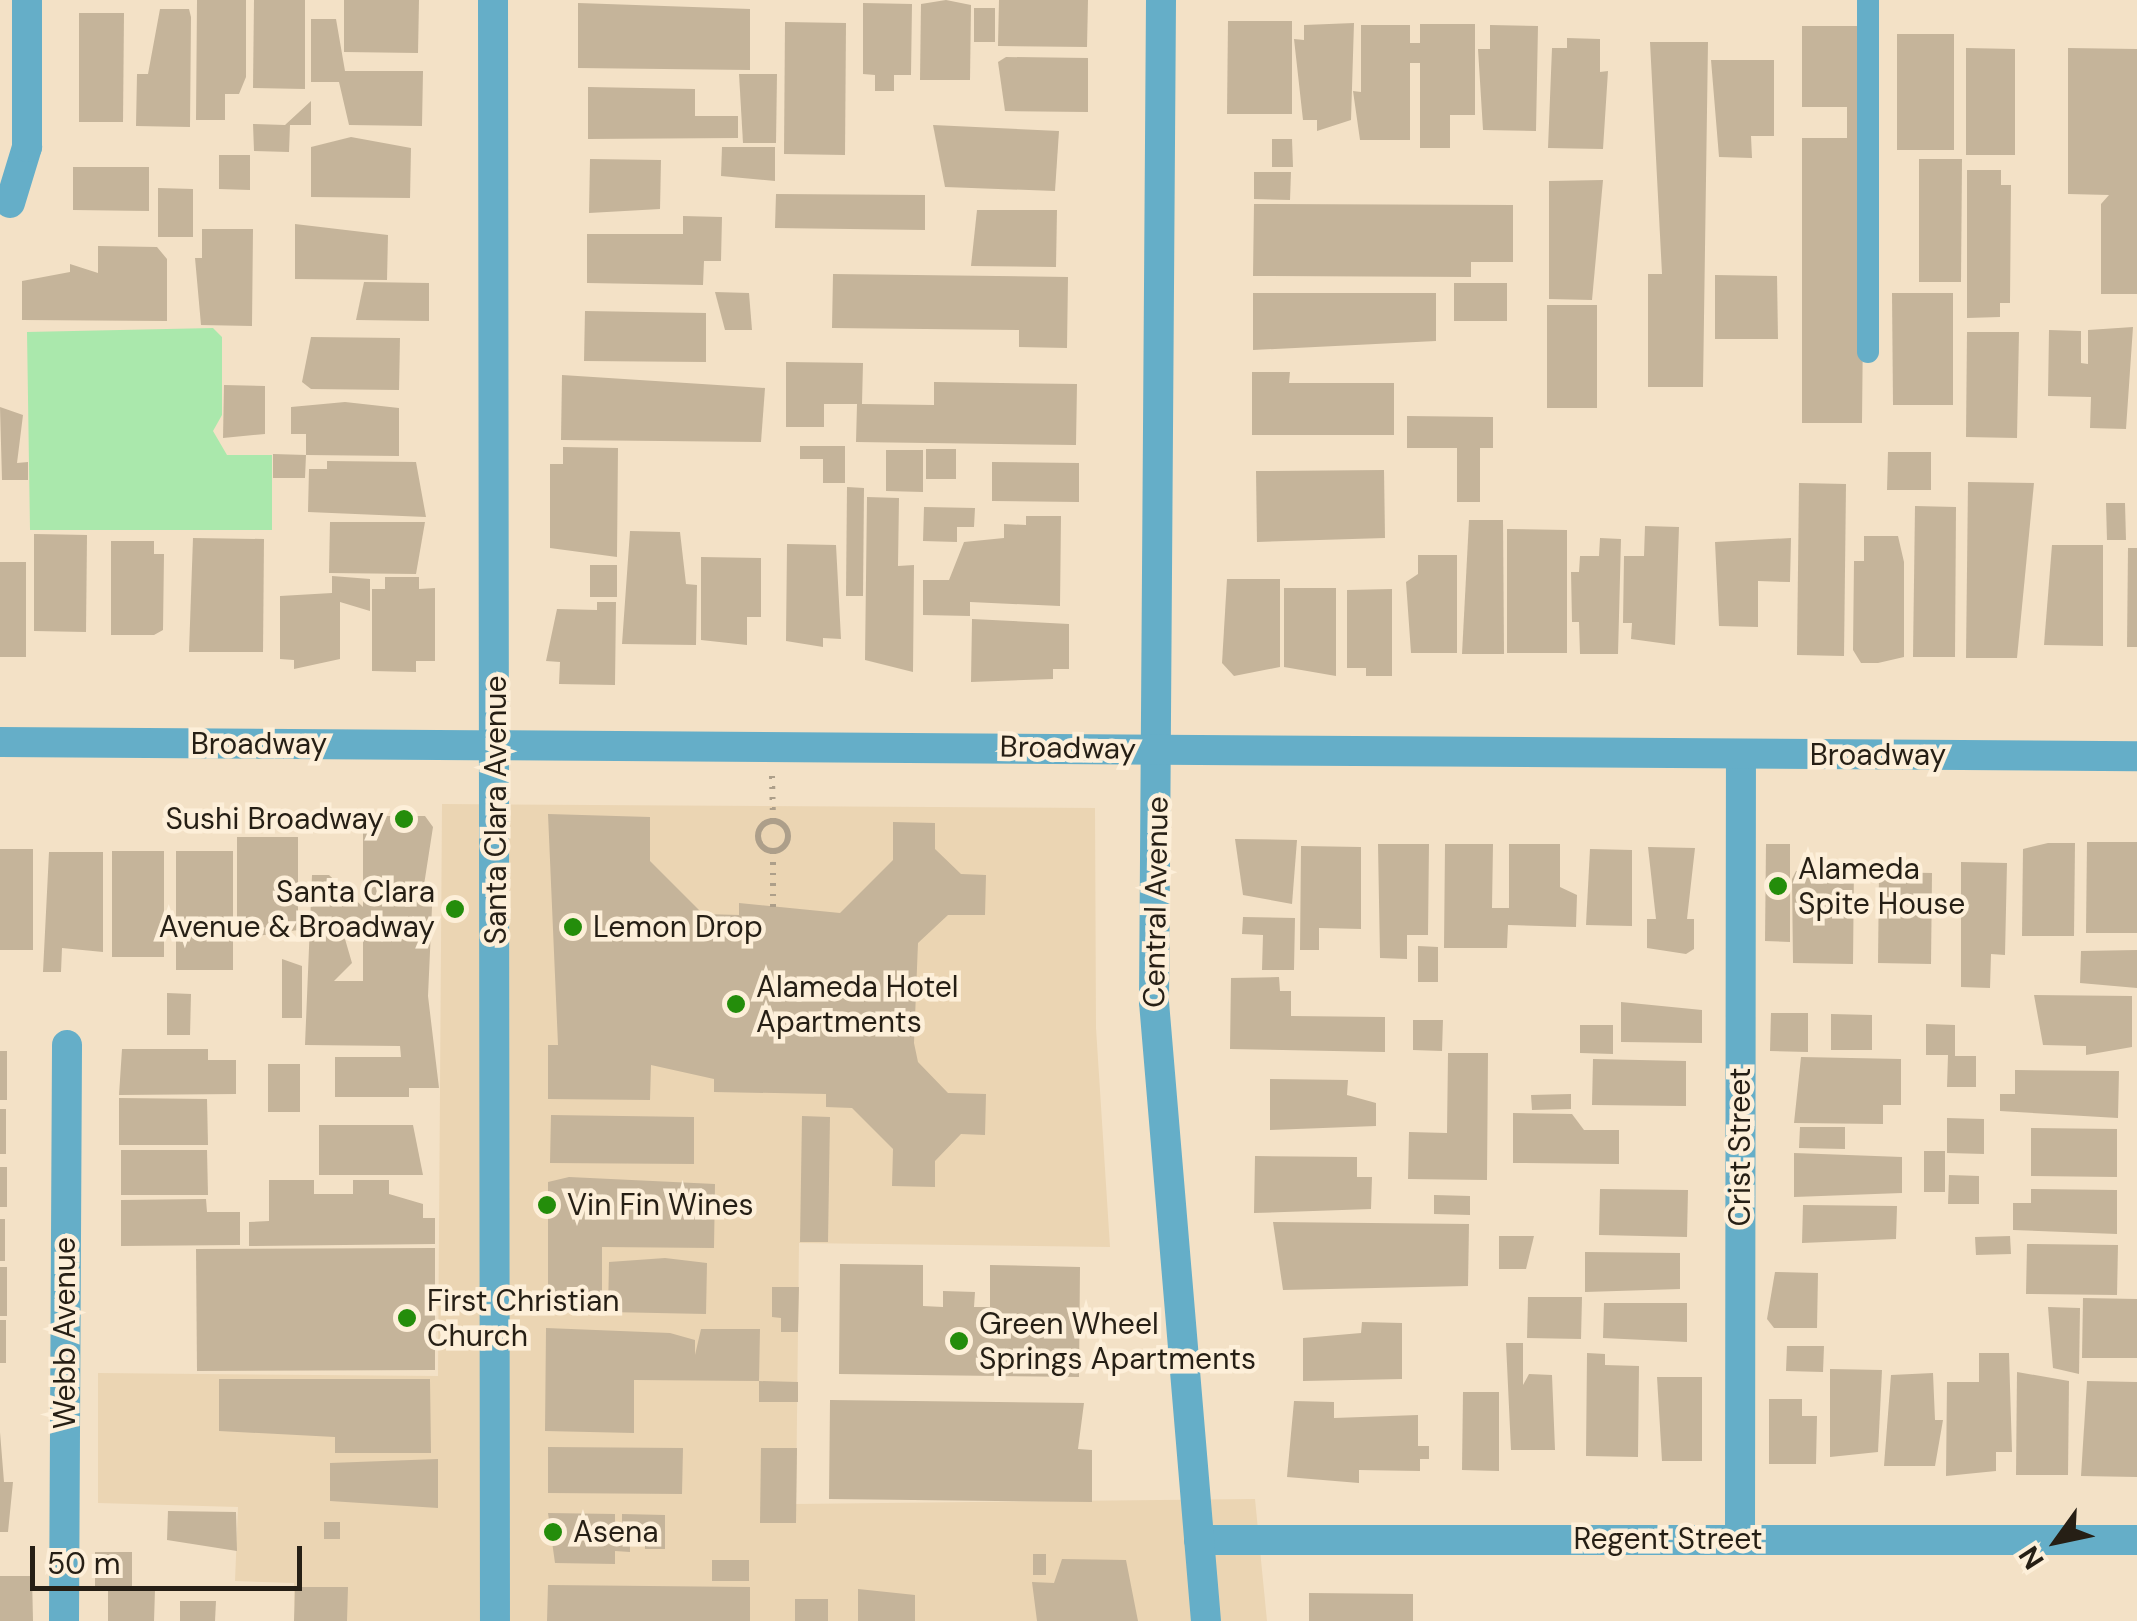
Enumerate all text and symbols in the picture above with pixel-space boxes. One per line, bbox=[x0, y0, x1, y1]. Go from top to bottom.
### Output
street label: Santa Clara Avenue bbox=[478, 676, 514, 944]
street label: Broadway bbox=[191, 726, 327, 762]
street label: Broadway bbox=[999, 729, 1137, 767]
street label: Broadway bbox=[1810, 737, 1946, 773]
street label: Central Avenue bbox=[1136, 796, 1176, 1008]
place label: Sushi Broadway bbox=[165, 801, 384, 837]
marker: Sushi Broadway bbox=[393, 808, 415, 830]
place label: Alameda Spite House bbox=[1798, 851, 1965, 922]
place label: Santa Clara Avenue & Broadway bbox=[159, 874, 435, 944]
marker: Alameda Spite House bbox=[1767, 875, 1789, 897]
marker: Santa Clara Avenue & Broadway bbox=[444, 898, 466, 920]
place label: Lemon Drop bbox=[593, 909, 763, 945]
marker: Lemon Drop bbox=[562, 916, 584, 938]
place label: Alameda Hotel Apartments bbox=[756, 969, 958, 1040]
marker: Alameda Hotel Apartments bbox=[725, 993, 747, 1015]
street label: Crist Street bbox=[1722, 1068, 1758, 1226]
place label: Vin Fin Wines bbox=[567, 1187, 753, 1223]
marker: Vin Fin Wines bbox=[536, 1194, 558, 1216]
street label: Webb Avenue bbox=[47, 1237, 83, 1429]
place label: First Christian Church bbox=[427, 1283, 619, 1354]
place label: Green Wheel Springs Apartments bbox=[979, 1306, 1256, 1376]
marker: First Christian Church bbox=[396, 1307, 418, 1329]
marker: Green Wheel Springs Apartments bbox=[948, 1330, 970, 1352]
north arrow bbox=[2007, 1491, 2107, 1591]
place label: Asena bbox=[573, 1514, 659, 1550]
marker: Asena bbox=[542, 1521, 564, 1543]
street label: Regent Street bbox=[1573, 1521, 1763, 1557]
scale bar bbox=[35, 1526, 308, 1588]
text: N bbox=[2010, 1539, 2053, 1576]
text: 50 m bbox=[47, 1544, 121, 1583]

